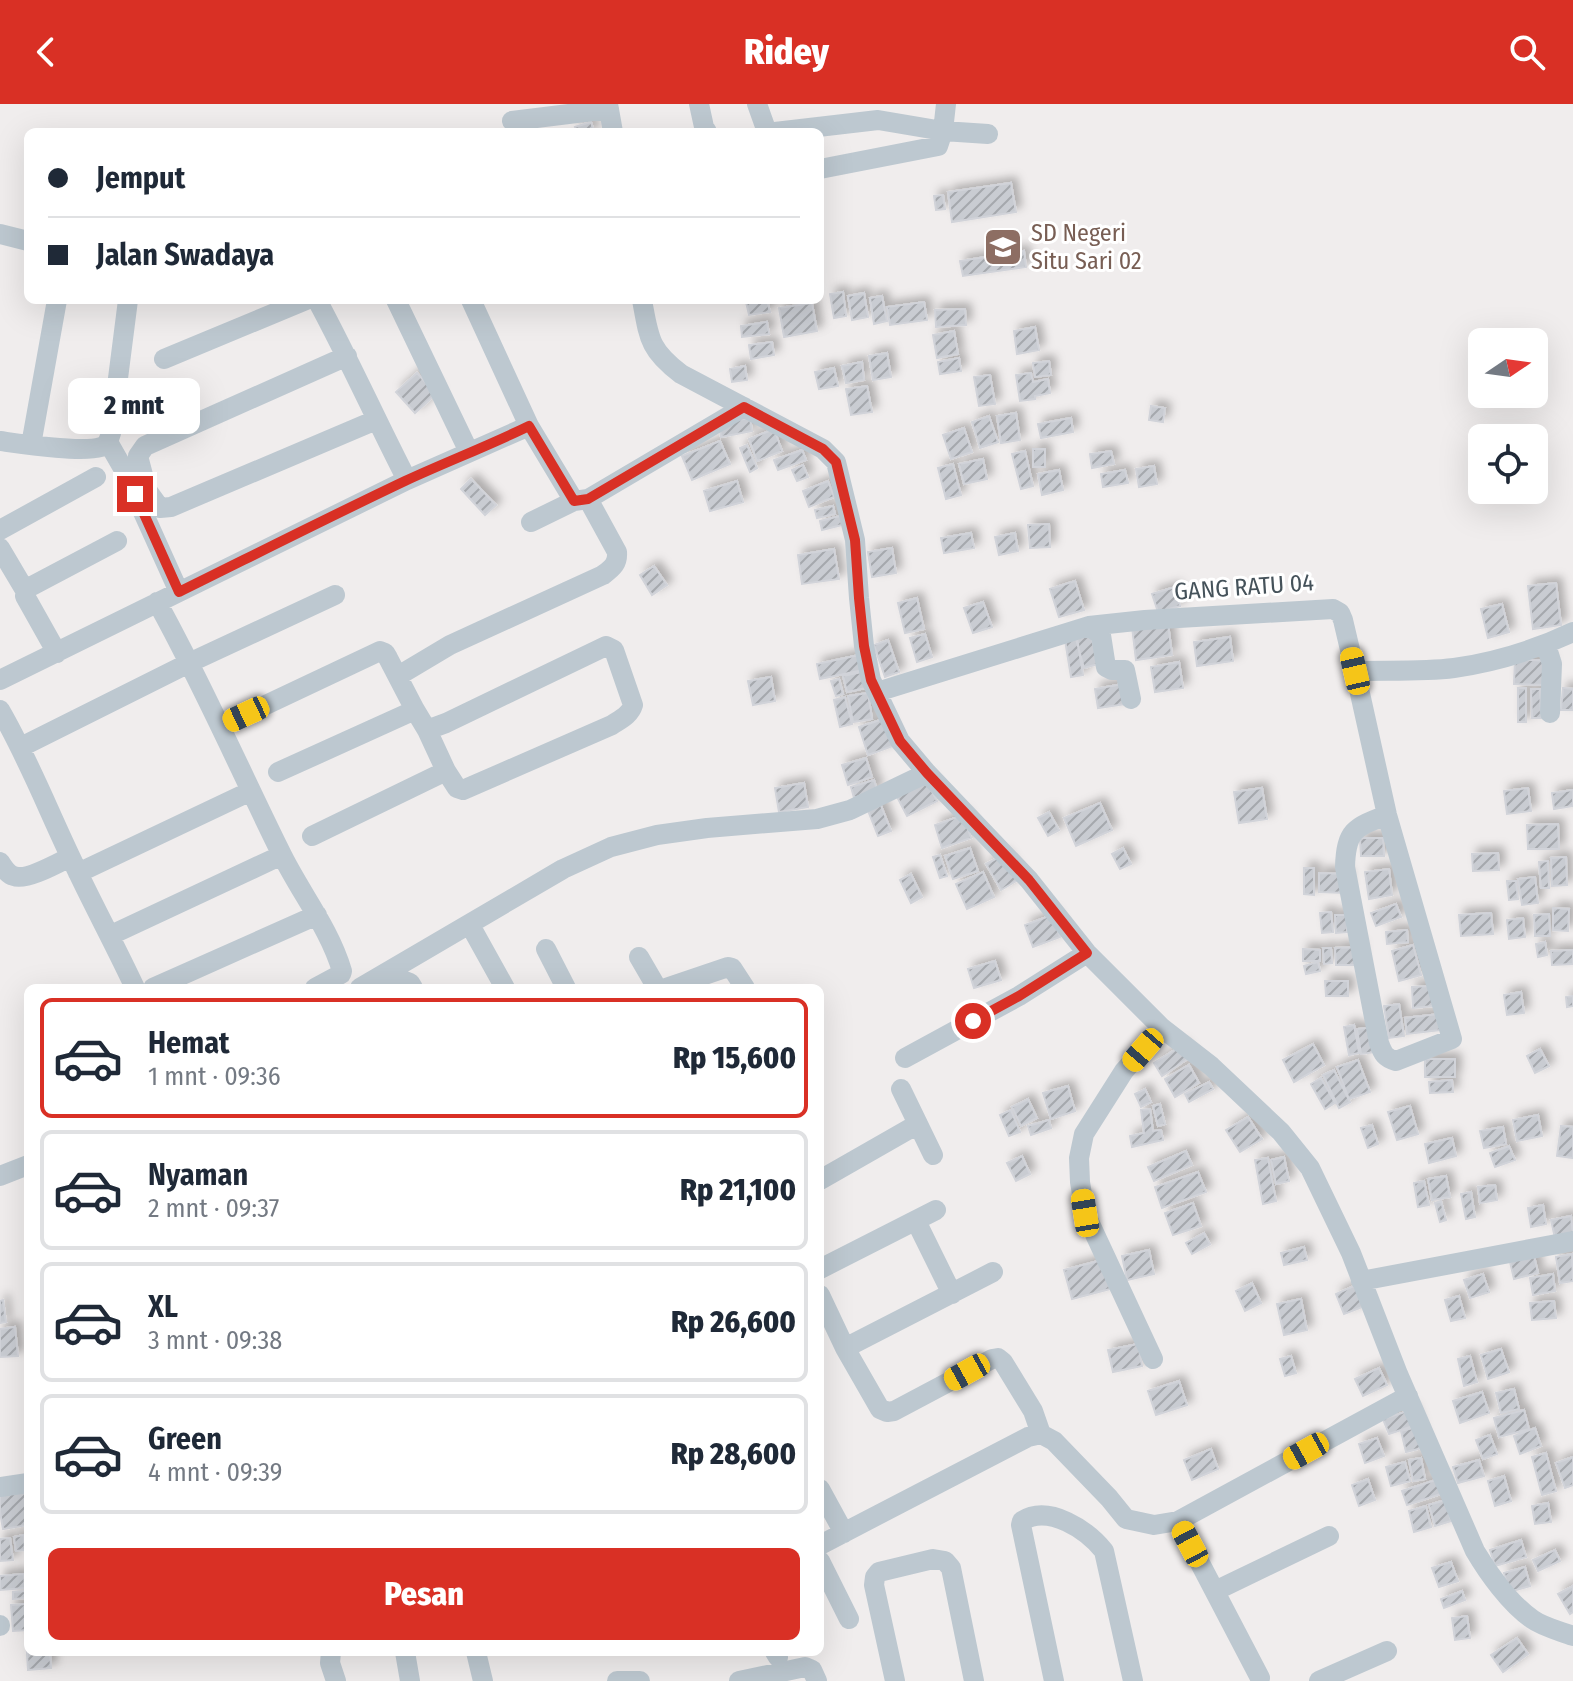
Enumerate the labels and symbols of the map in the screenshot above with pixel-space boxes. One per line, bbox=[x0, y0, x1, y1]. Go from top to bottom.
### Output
place label: SD Negeri Situ Sari 02 bbox=[1031, 219, 1142, 275]
school or university icon: SD Negeri Situ Sari 02 bbox=[982, 226, 1024, 268]
north arrow bbox=[1468, 328, 1548, 408]
callout: 2 mnt bbox=[69, 378, 201, 434]
route end bbox=[117, 476, 153, 512]
street label: GANG RATU 04 bbox=[1173, 568, 1315, 606]
car bbox=[1338, 645, 1372, 697]
car bbox=[219, 693, 273, 735]
route start bbox=[955, 1003, 991, 1039]
car bbox=[1118, 1024, 1168, 1076]
car bbox=[1069, 1187, 1101, 1239]
car bbox=[940, 1350, 994, 1394]
car bbox=[1279, 1429, 1333, 1473]
car bbox=[1168, 1517, 1212, 1571]

